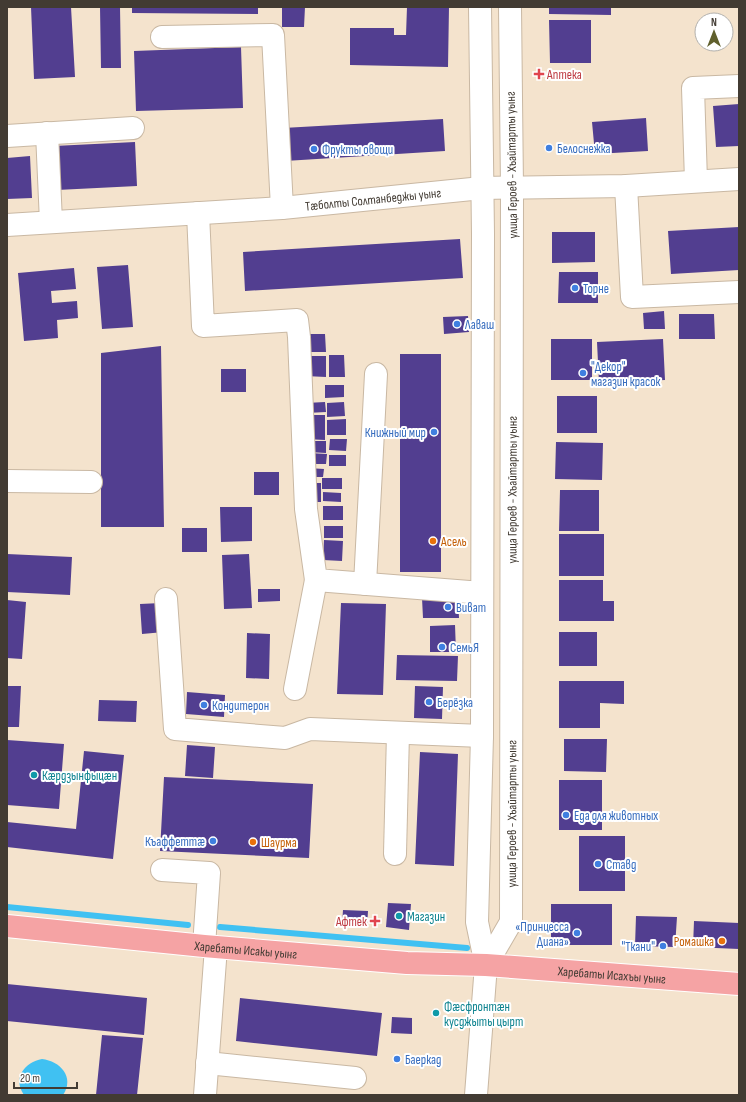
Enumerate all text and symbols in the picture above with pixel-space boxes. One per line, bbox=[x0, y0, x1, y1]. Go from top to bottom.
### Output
north arrow bbox=[694, 12, 734, 52]
text: N bbox=[711, 16, 717, 29]
place label: Аптека bbox=[546, 67, 582, 83]
marker: Аптека bbox=[534, 69, 544, 79]
street label: улица Героев - Хъайтарты уынг bbox=[503, 91, 521, 239]
place label: Белоснежка bbox=[557, 141, 611, 157]
place label: Фрукты овощи bbox=[322, 142, 393, 158]
marker: Белоснежка bbox=[544, 143, 554, 153]
marker: Фрукты овощи bbox=[309, 144, 319, 154]
street label: Тæболты Солтанбеджы уынг bbox=[304, 185, 442, 215]
place label: Торне bbox=[583, 281, 609, 297]
marker: Торне bbox=[570, 283, 580, 293]
place label: Лаваш bbox=[464, 317, 494, 333]
marker: Лаваш bbox=[452, 319, 462, 329]
place label: "Декор" магазин красок bbox=[591, 359, 661, 390]
marker: "Декор" магазин красок bbox=[578, 368, 588, 378]
street label: улица Героев - Хъайтарты уынг bbox=[504, 416, 521, 564]
place label: Книжный мир bbox=[365, 425, 426, 441]
marker: Книжный мир bbox=[429, 427, 439, 437]
place label: Асель bbox=[440, 534, 467, 550]
marker: Асель bbox=[428, 536, 438, 546]
place label: Виват bbox=[456, 600, 486, 616]
marker: Виват bbox=[443, 602, 453, 612]
place label: СемьЯ bbox=[450, 640, 479, 656]
marker: СемьЯ bbox=[437, 642, 447, 652]
place label: Берёзка bbox=[437, 695, 473, 711]
marker: Берёзка bbox=[424, 697, 434, 707]
place label: Кондитерон bbox=[212, 698, 269, 714]
marker: Кондитерон bbox=[199, 700, 209, 710]
street label: улица Героев - Хъайтарты уынг bbox=[504, 740, 520, 888]
place label: Кæрдзынфыцæн bbox=[42, 768, 117, 784]
marker: Кæрдзынфыцæн bbox=[29, 770, 39, 780]
place label: Еда для животных bbox=[574, 808, 658, 824]
marker: Еда для животных bbox=[561, 810, 571, 820]
place label: Къаффеттæ bbox=[145, 834, 205, 850]
place label: Шаурма bbox=[261, 835, 297, 851]
marker: Къаффеттæ bbox=[208, 836, 218, 846]
marker: Шаурма bbox=[248, 837, 258, 847]
place label: Ставд bbox=[606, 857, 636, 873]
marker: Ставд bbox=[593, 859, 603, 869]
place label: Магазин bbox=[407, 909, 445, 925]
marker: Магазин bbox=[394, 911, 404, 921]
place label: Афтек bbox=[335, 914, 367, 930]
marker: Афтек bbox=[370, 916, 380, 926]
place label: «Принцесса Диана» bbox=[515, 919, 569, 950]
marker: «Принцесса Диана» bbox=[572, 928, 582, 938]
place label: Ромашка bbox=[674, 934, 714, 950]
marker: Ромашка bbox=[717, 936, 727, 946]
street label: Харебаты Исакы уынг bbox=[193, 938, 298, 963]
place label: "Ткани" bbox=[621, 939, 655, 955]
marker: "Ткани" bbox=[658, 941, 668, 951]
street label: Харебаты Исахъы уынг bbox=[556, 963, 667, 988]
place label: Фæсфронтæн кусджыты цырт bbox=[444, 999, 523, 1030]
marker: Фæсфронтæн кусджыты цырт bbox=[431, 1008, 441, 1018]
place label: Баеркад bbox=[405, 1052, 441, 1068]
marker: Баеркад bbox=[392, 1054, 402, 1064]
scale bar bbox=[14, 1064, 77, 1090]
text: 20 m bbox=[20, 1071, 40, 1086]

